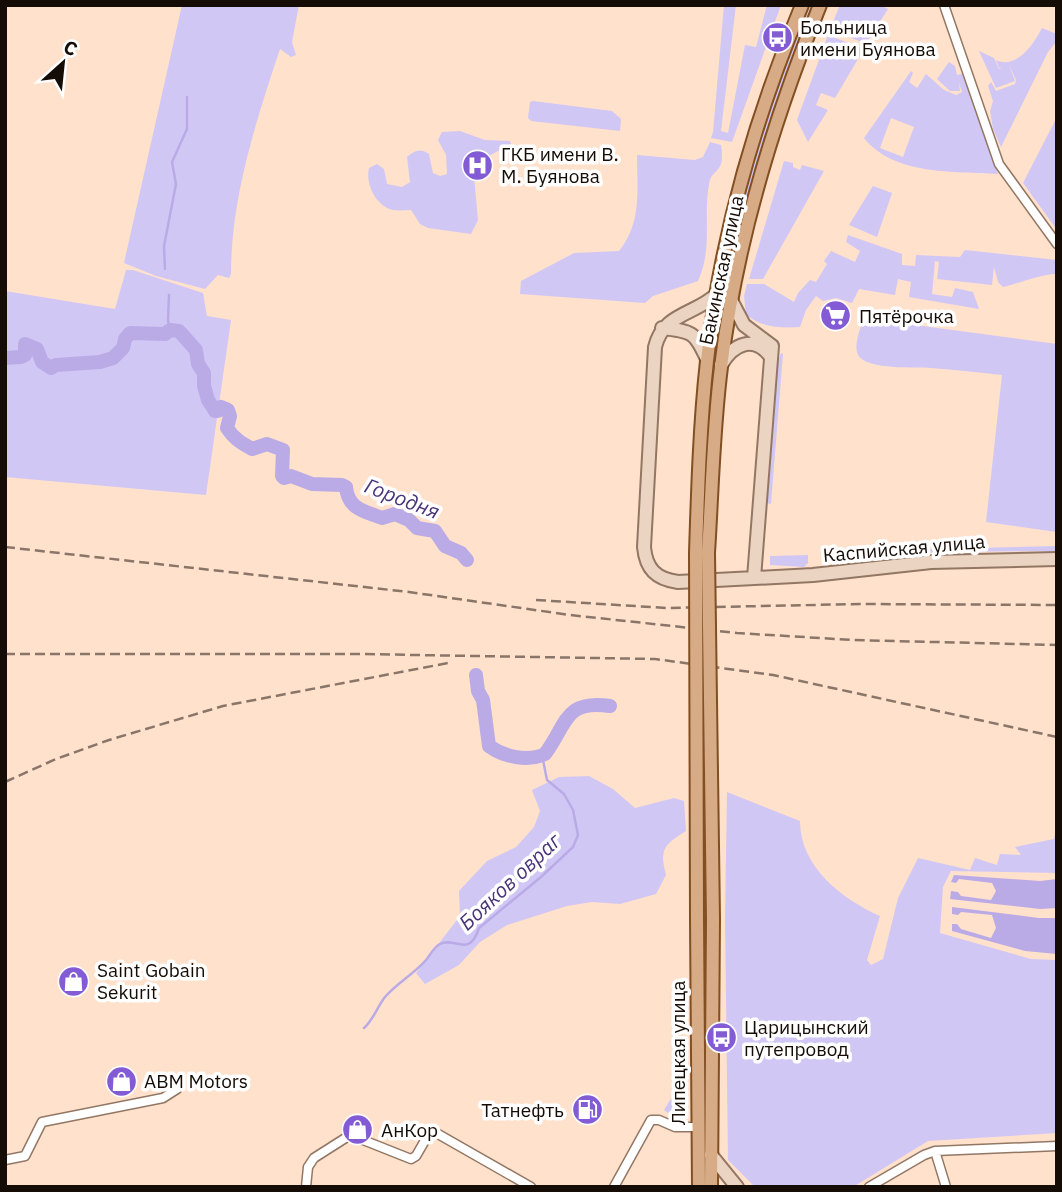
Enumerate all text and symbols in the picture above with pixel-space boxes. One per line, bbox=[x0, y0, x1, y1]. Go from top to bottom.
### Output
place label: Больница имени Буянова bbox=[800, 15, 936, 61]
bus stop icon: Больница имени Буянова bbox=[760, 21, 794, 55]
north arrow bbox=[28, 28, 98, 98]
text: С bbox=[60, 34, 82, 61]
place label: ГКБ имени В. М. Буянова bbox=[501, 142, 619, 188]
hospital icon: ГКБ имени В. М. Буянова bbox=[461, 148, 495, 182]
street label: Бакинская улица bbox=[693, 193, 749, 347]
supermarket icon: Пятёрочка bbox=[819, 299, 853, 333]
place label: Пятёрочка bbox=[859, 304, 954, 328]
water label: Городня bbox=[361, 471, 444, 525]
street label: Каспийская улица bbox=[822, 529, 986, 567]
water label: Бояков овраг bbox=[452, 826, 567, 936]
place label: Saint Gobain Sekurit bbox=[97, 958, 205, 1004]
shop icon: Saint Gobain Sekurit bbox=[57, 964, 91, 998]
street label: Липецкая улица bbox=[666, 981, 690, 1125]
place label: Царицынский путепровод bbox=[744, 1015, 869, 1061]
bus stop icon: Царицынский путепровод bbox=[704, 1021, 738, 1055]
shop icon: ABM Motors bbox=[104, 1064, 138, 1098]
place label: ABM Motors bbox=[144, 1069, 248, 1093]
fuel station icon: Татнефть bbox=[570, 1093, 604, 1127]
place label: Татнефть bbox=[481, 1098, 564, 1122]
shop icon: АнКор bbox=[341, 1113, 375, 1147]
place label: АнКор bbox=[381, 1118, 438, 1142]

